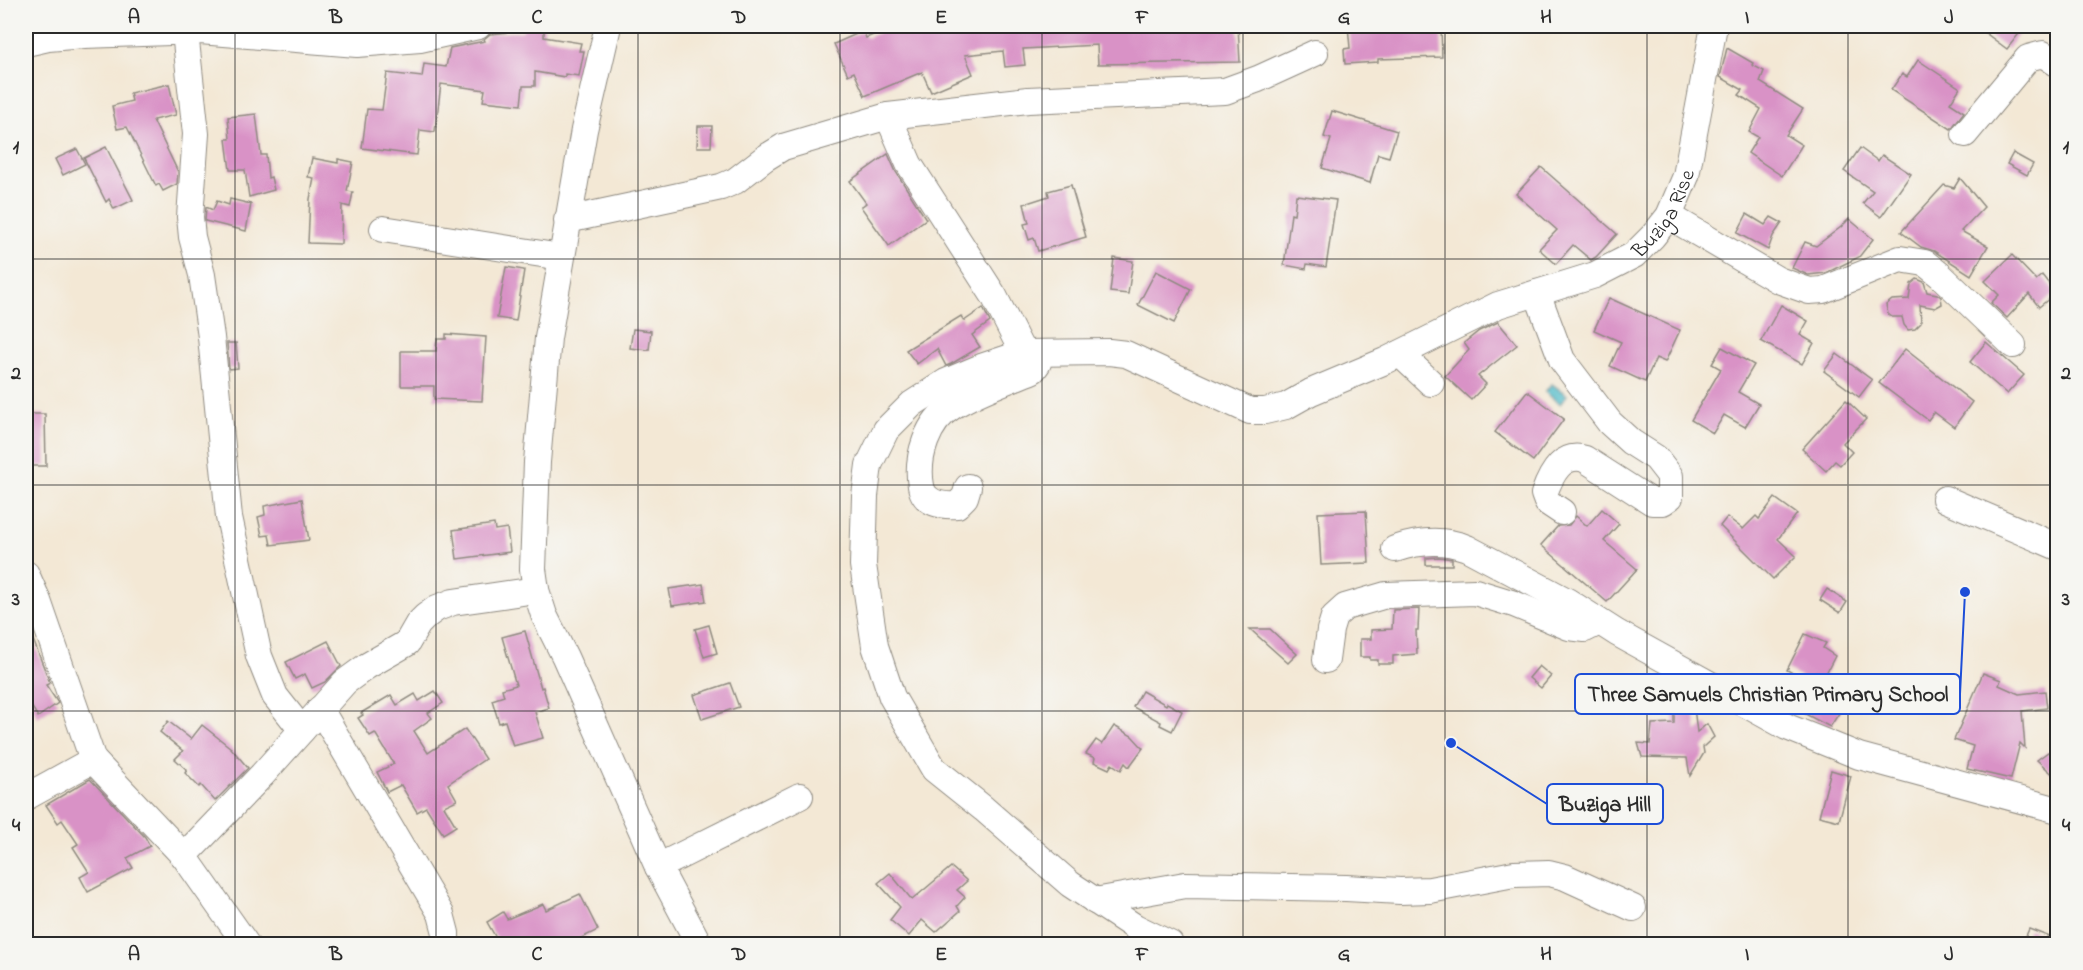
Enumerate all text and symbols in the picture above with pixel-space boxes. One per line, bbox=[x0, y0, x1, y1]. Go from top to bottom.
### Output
text: A bbox=[128, 4, 140, 33]
text: B bbox=[328, 4, 343, 33]
text: C bbox=[532, 4, 543, 33]
text: D bbox=[731, 4, 746, 33]
text: E bbox=[935, 4, 947, 33]
text: F bbox=[1135, 4, 1149, 33]
text: G bbox=[1338, 4, 1351, 33]
text: H bbox=[1540, 4, 1552, 33]
text: I bbox=[1745, 4, 1750, 33]
text: J bbox=[1944, 4, 1954, 33]
text: 1 bbox=[13, 134, 20, 163]
text: 1 bbox=[2063, 134, 2070, 163]
street label: Buziga Rise bbox=[1625, 167, 1704, 267]
text: 2 bbox=[10, 360, 21, 389]
text: 2 bbox=[2060, 360, 2071, 389]
text: 3 bbox=[11, 586, 20, 615]
text: 3 bbox=[2061, 586, 2070, 615]
callout: Three Samuels Christian Primary School bbox=[1575, 674, 1960, 714]
text: Three Samuels Christian Primary School bbox=[1588, 680, 1949, 713]
callout: Buziga Hill bbox=[1547, 784, 1663, 824]
text: Buziga Hill bbox=[1558, 790, 1651, 823]
text: 4 bbox=[12, 812, 21, 841]
text: 4 bbox=[2062, 812, 2071, 841]
text: A bbox=[128, 941, 140, 970]
text: B bbox=[328, 941, 343, 970]
text: C bbox=[532, 941, 543, 970]
text: D bbox=[731, 941, 746, 970]
text: E bbox=[935, 941, 947, 970]
text: F bbox=[1135, 941, 1149, 970]
text: G bbox=[1338, 941, 1351, 970]
text: H bbox=[1540, 941, 1552, 970]
text: I bbox=[1745, 941, 1750, 970]
text: J bbox=[1944, 941, 1954, 970]

